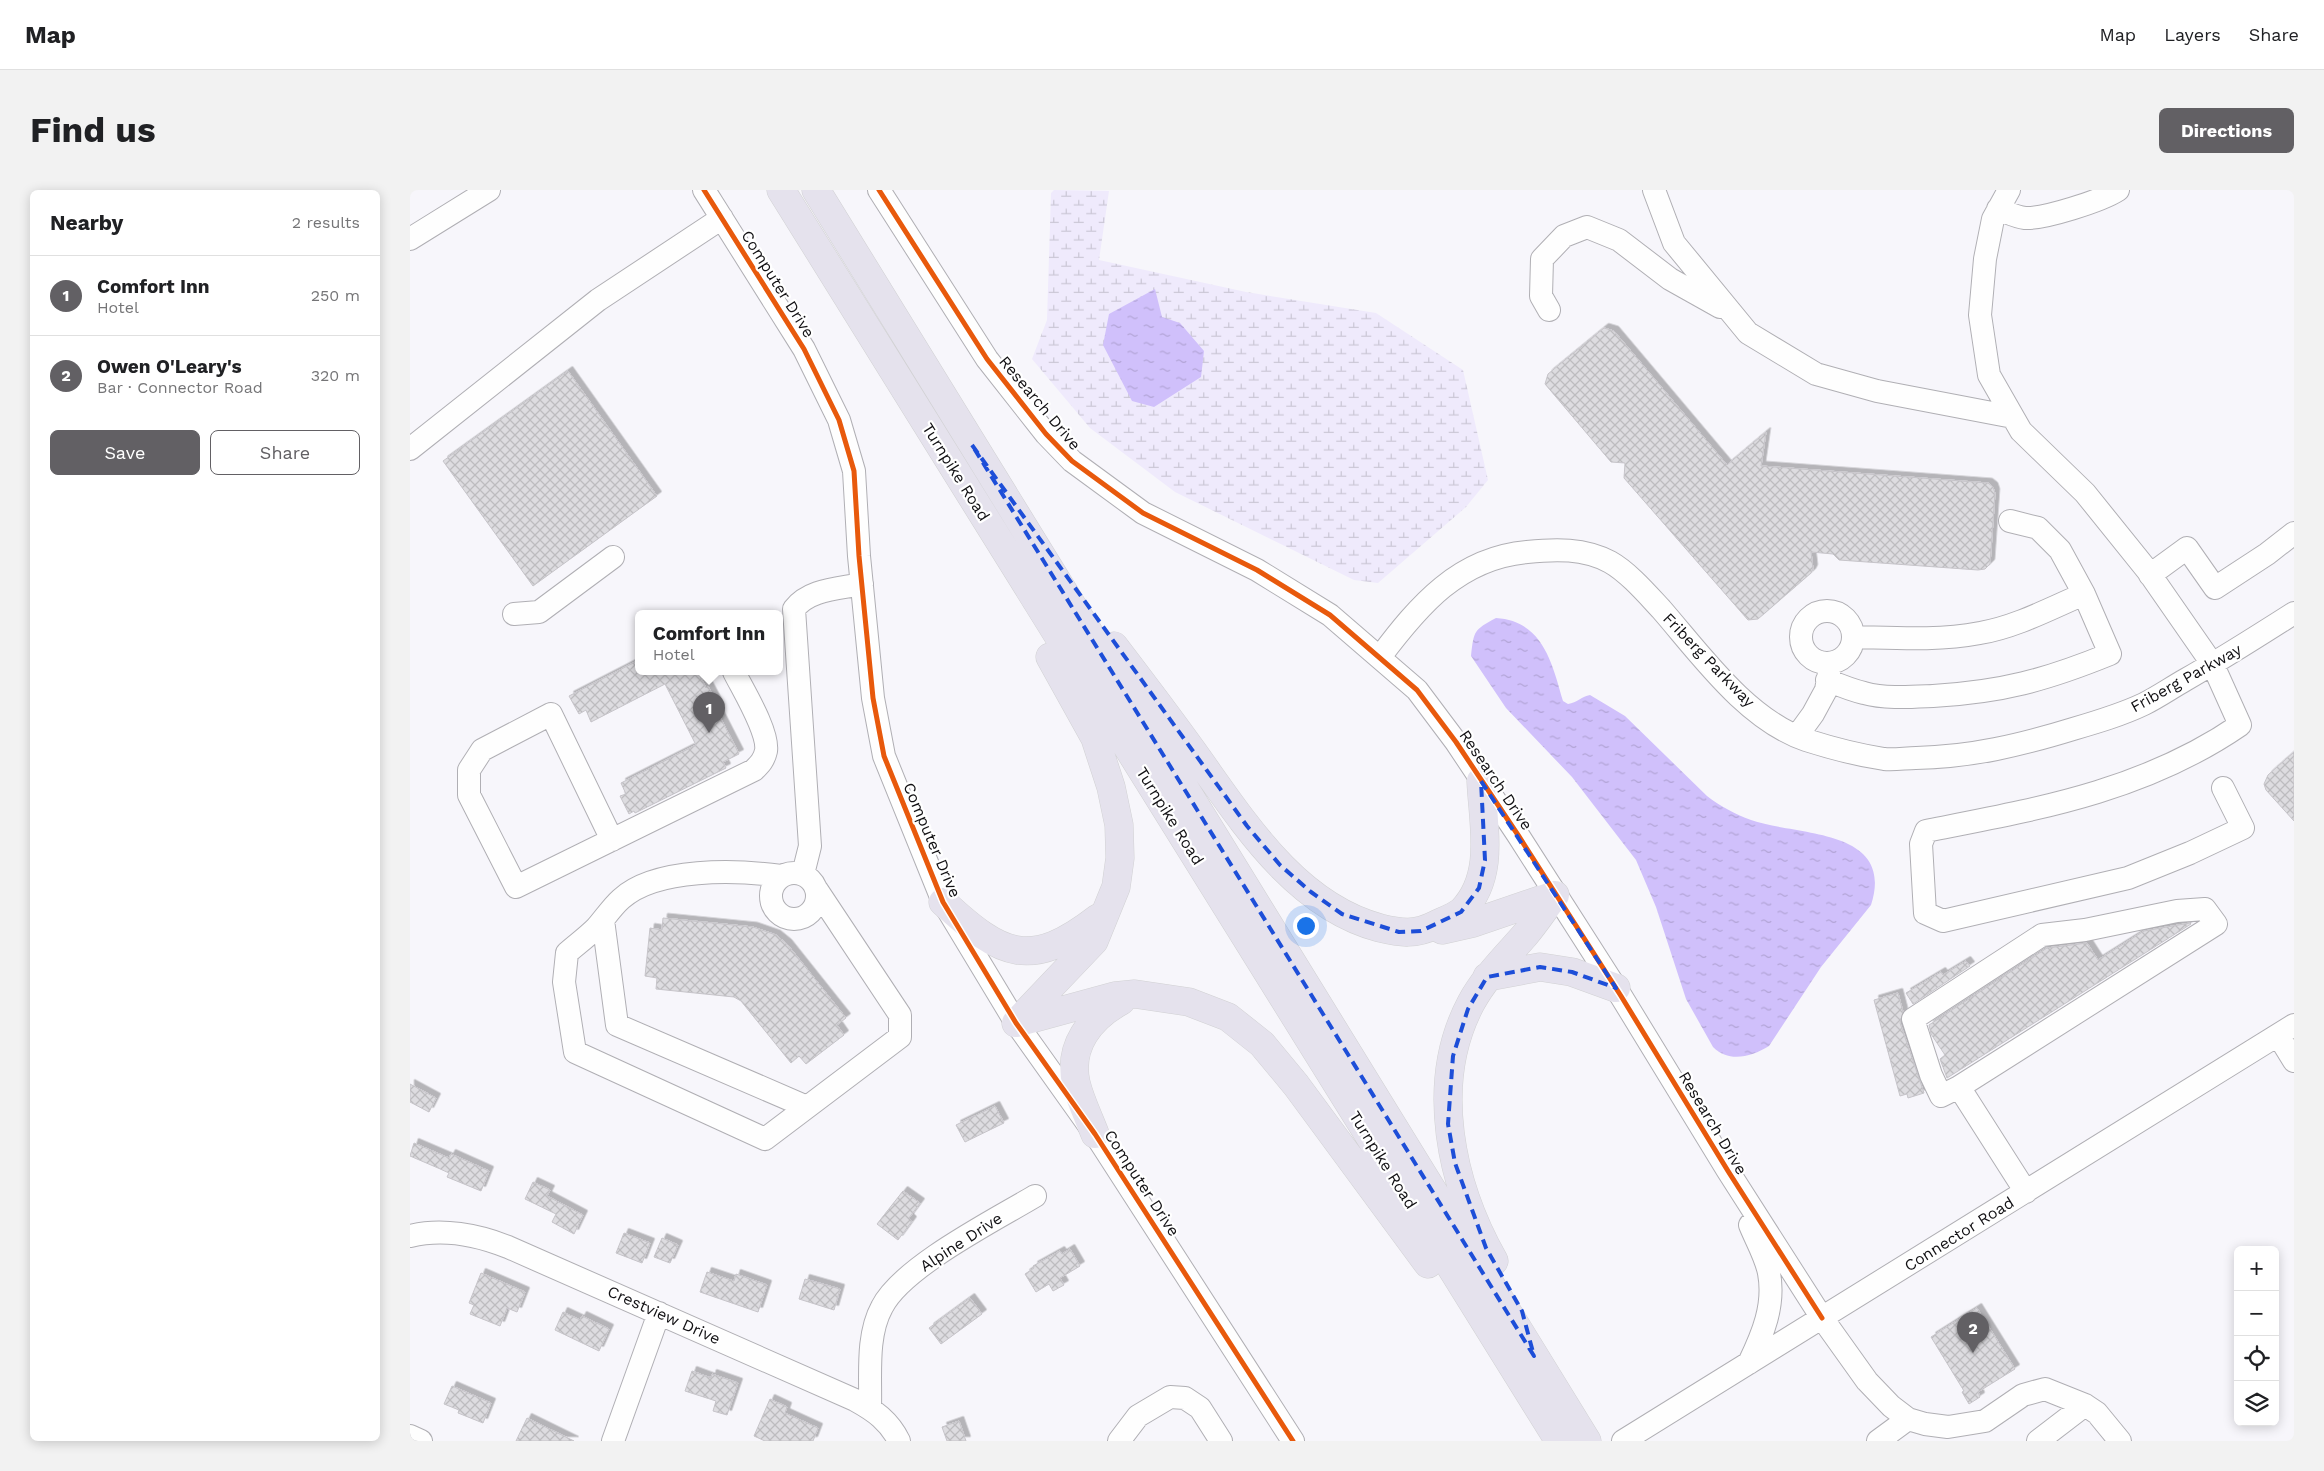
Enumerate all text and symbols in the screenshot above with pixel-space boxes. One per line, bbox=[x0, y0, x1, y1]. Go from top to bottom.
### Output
text: Map bbox=[25, 21, 76, 49]
text: Map bbox=[2099, 24, 2136, 45]
text: Layers bbox=[2164, 24, 2221, 45]
text: Share bbox=[2249, 24, 2299, 45]
button: Directions bbox=[2159, 108, 2294, 153]
text: Find us bbox=[30, 109, 156, 151]
text: Nearby bbox=[50, 210, 123, 235]
text: 2 results bbox=[292, 213, 360, 232]
street label: Computer Drive bbox=[737, 227, 819, 341]
text: Comfort Inn bbox=[97, 275, 210, 298]
text: 1 bbox=[63, 286, 69, 305]
text: 250 m bbox=[311, 286, 360, 305]
text: Hotel bbox=[97, 298, 139, 317]
street label: Research Drive bbox=[995, 352, 1085, 454]
text: Owen O'Leary's bbox=[97, 355, 242, 378]
text: 2 bbox=[61, 366, 71, 385]
text: 320 m bbox=[311, 366, 360, 385]
text: Bar · Connector Road bbox=[97, 378, 263, 397]
street label: Turnpike Road bbox=[918, 420, 994, 524]
button: Save bbox=[50, 430, 200, 475]
button: Share bbox=[210, 430, 360, 475]
street label: Friberg Parkway bbox=[1659, 609, 1759, 712]
popup bbox=[635, 610, 783, 675]
text: Comfort Inn bbox=[653, 622, 765, 645]
street label: Friberg Parkway bbox=[2127, 639, 2245, 716]
text: Hotel bbox=[653, 645, 695, 664]
pin: 1 bbox=[693, 692, 725, 733]
street label: Research Drive bbox=[1455, 726, 1537, 834]
street label: Turnpike Road bbox=[1132, 764, 1208, 868]
street label: Computer Drive bbox=[899, 780, 965, 900]
your location bbox=[1293, 913, 1319, 939]
street label: Research Drive bbox=[1675, 1068, 1751, 1178]
street label: Turnpike Road bbox=[1345, 1108, 1421, 1212]
street label: Computer Drive bbox=[1101, 1126, 1183, 1240]
street label: Connector Road bbox=[1901, 1193, 2017, 1275]
street label: Alpine Drive bbox=[916, 1208, 1006, 1276]
map controls bbox=[2234, 1246, 2279, 1426]
button: + bbox=[2234, 1246, 2279, 1291]
street label: Crestview Drive bbox=[605, 1282, 723, 1348]
button: − bbox=[2234, 1291, 2279, 1336]
pin: 2 bbox=[1957, 1312, 1989, 1353]
button: locate bbox=[2234, 1336, 2279, 1381]
button: layers bbox=[2234, 1381, 2279, 1426]

